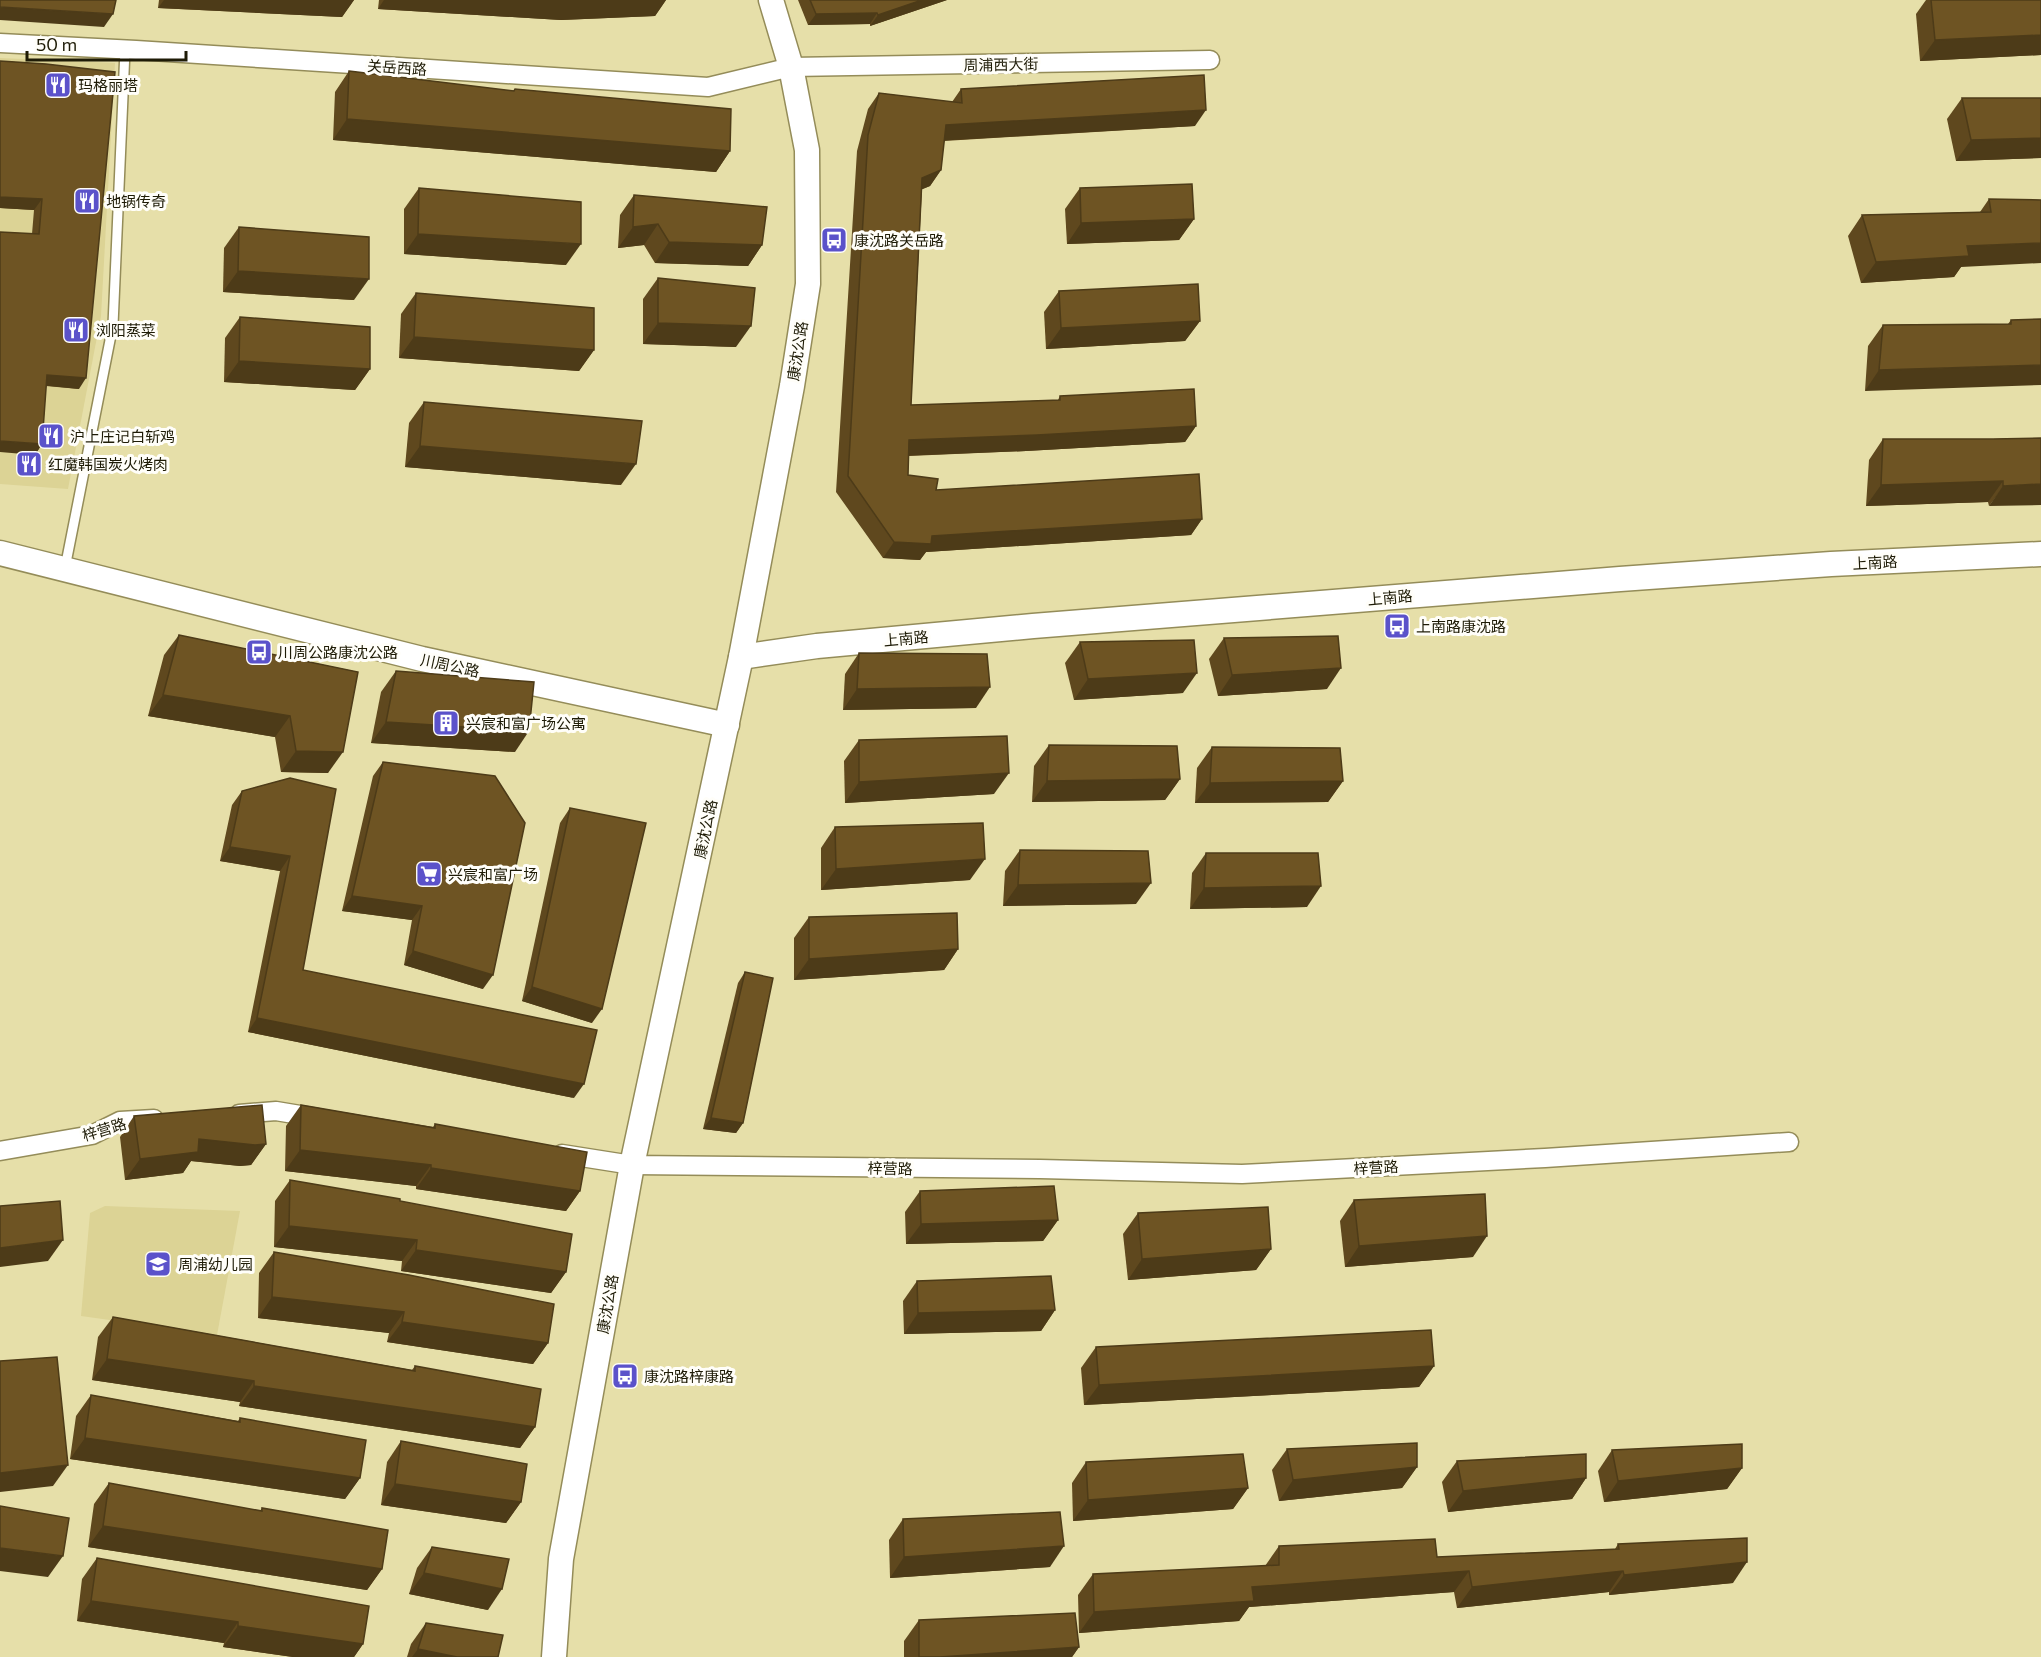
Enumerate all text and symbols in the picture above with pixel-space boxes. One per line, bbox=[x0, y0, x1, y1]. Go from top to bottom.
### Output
scale bar bbox=[27, 24, 186, 62]
text: 50 m bbox=[36, 33, 77, 55]
street label: 周浦西大街 bbox=[963, 54, 1039, 74]
street label: 关岳西路 bbox=[366, 56, 428, 78]
restaurant icon: 玛格丽塔 bbox=[43, 70, 73, 100]
place label: 玛格丽塔 bbox=[78, 76, 138, 94]
restaurant icon: 地锅传奇 bbox=[72, 186, 102, 216]
place label: 地锅传奇 bbox=[106, 192, 166, 210]
bus stop icon: 康沈路关岳路 bbox=[819, 225, 849, 255]
place label: 康沈路关岳路 bbox=[854, 231, 944, 249]
restaurant icon: 浏阳蒸菜 bbox=[61, 315, 91, 345]
street label: 康沈公路 bbox=[783, 320, 811, 382]
place label: 浏阳蒸菜 bbox=[96, 321, 156, 339]
restaurant icon: 沪上庄记白斩鸡 bbox=[36, 421, 66, 451]
place label: 沪上庄记白斩鸡 bbox=[70, 427, 175, 445]
restaurant icon: 红魔韩国炭火烤肉 bbox=[14, 449, 44, 479]
place label: 红魔韩国炭火烤肉 bbox=[48, 455, 168, 473]
street label: 上南路 bbox=[1852, 552, 1898, 572]
street label: 上南路 bbox=[1367, 586, 1413, 608]
bus stop icon: 上南路康沈路 bbox=[1382, 611, 1412, 641]
place label: 上南路康沈路 bbox=[1416, 617, 1506, 635]
street label: 上南路 bbox=[883, 627, 929, 649]
bus stop icon: 川周公路康沈公路 bbox=[244, 637, 274, 667]
place label: 川周公路康沈公路 bbox=[278, 643, 398, 661]
street label: 川周公路 bbox=[419, 650, 481, 680]
building icon: 兴宸和富广场公寓 bbox=[431, 708, 461, 738]
place label: 兴宸和富广场公寓 bbox=[466, 714, 586, 732]
street label: 康沈公路 bbox=[690, 798, 720, 860]
supermarket icon: 兴宸和富广场 bbox=[414, 859, 444, 889]
place label: 兴宸和富广场 bbox=[448, 865, 538, 883]
street label: 梓营路 bbox=[80, 1114, 128, 1144]
street label: 梓营路 bbox=[1353, 1157, 1399, 1177]
street label: 梓营路 bbox=[867, 1159, 913, 1177]
school or university icon: 周浦幼儿园 bbox=[143, 1249, 173, 1279]
place label: 周浦幼儿园 bbox=[178, 1255, 253, 1273]
street label: 康沈公路 bbox=[593, 1273, 621, 1335]
bus stop icon: 康沈路梓康路 bbox=[610, 1361, 640, 1391]
place label: 康沈路梓康路 bbox=[644, 1367, 734, 1385]

